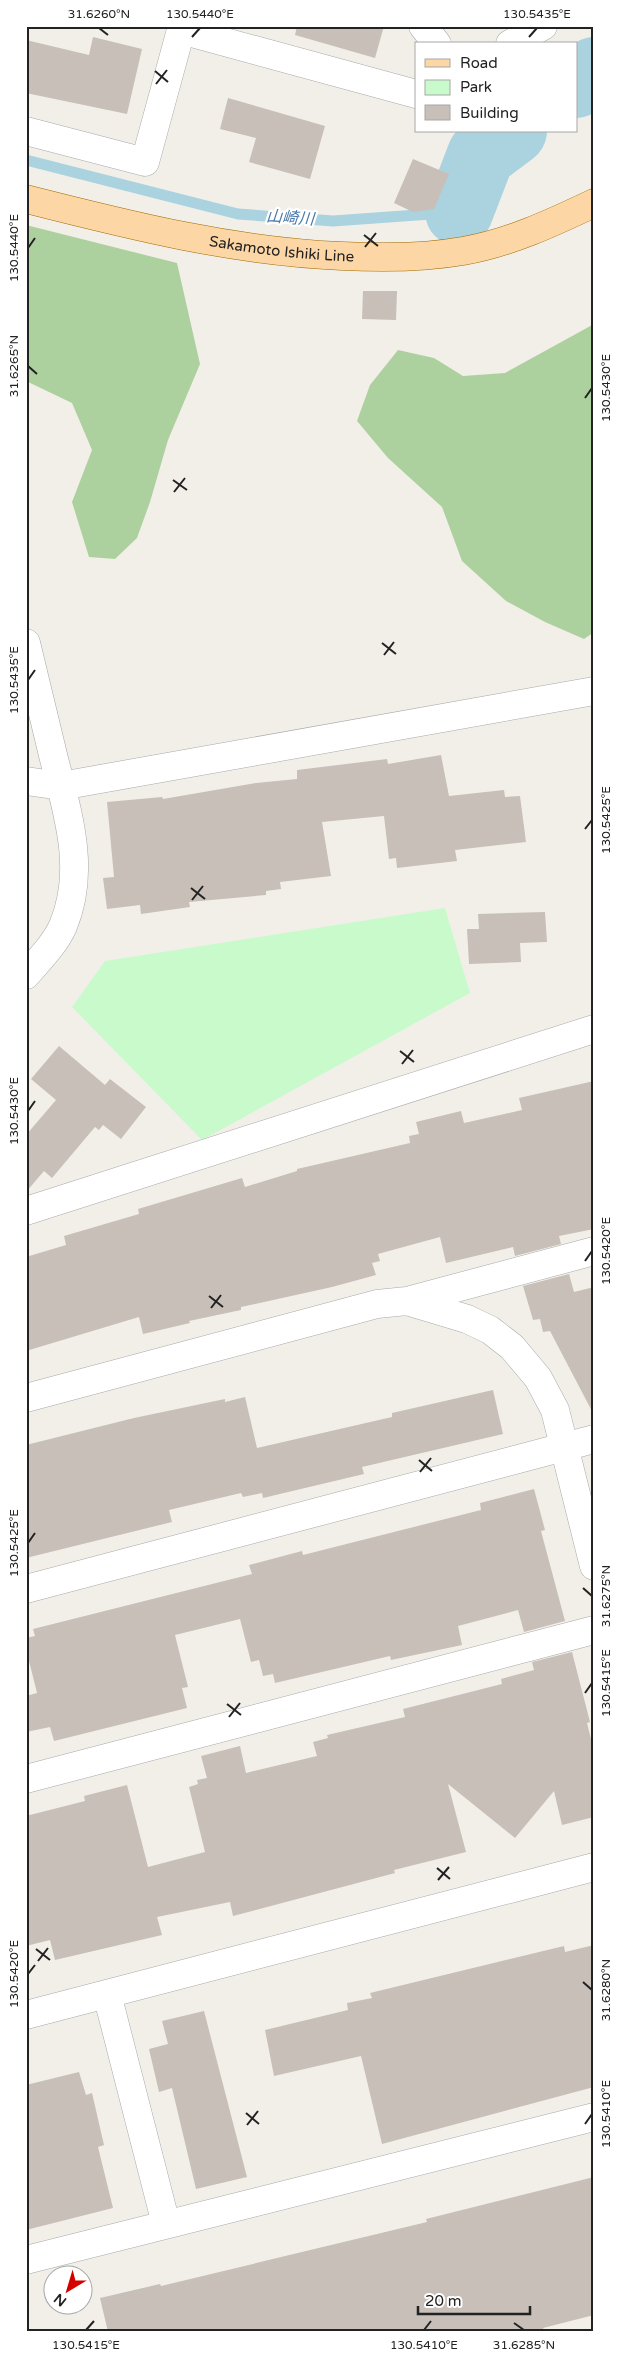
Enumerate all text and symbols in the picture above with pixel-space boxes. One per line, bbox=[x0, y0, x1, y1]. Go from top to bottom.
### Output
text: 31.6260°N bbox=[68, 7, 130, 21]
text: 130.5440°E bbox=[166, 7, 234, 21]
text: 130.5435°E bbox=[503, 7, 571, 21]
legend bbox=[415, 42, 578, 132]
text: Road bbox=[460, 54, 498, 72]
text: Park bbox=[460, 78, 492, 96]
text: Building bbox=[460, 104, 519, 122]
water label: 山崎川 bbox=[265, 206, 317, 230]
text: 130.5440°E bbox=[7, 214, 21, 282]
street label: Sakamoto Ishiki Line bbox=[208, 232, 355, 266]
text: 31.6265°N bbox=[7, 335, 21, 397]
text: 130.5430°E bbox=[599, 354, 613, 422]
text: 130.5435°E bbox=[7, 646, 21, 714]
text: 130.5425°E bbox=[599, 786, 613, 854]
text: 130.5430°E bbox=[7, 1077, 21, 1145]
text: 130.5420°E bbox=[599, 1217, 613, 1285]
text: 130.5425°E bbox=[7, 1509, 21, 1577]
text: 31.6275°N bbox=[599, 1565, 613, 1627]
text: 130.5415°E bbox=[599, 1649, 613, 1717]
text: 130.5420°E bbox=[7, 1940, 21, 2008]
text: 31.6280°N bbox=[599, 1959, 613, 2021]
text: 130.5410°E bbox=[599, 2080, 613, 2148]
north arrow bbox=[42, 2266, 92, 2316]
scale bar bbox=[418, 2283, 530, 2315]
text: N bbox=[51, 2290, 70, 2310]
text: 20 m bbox=[425, 2292, 462, 2310]
text: 130.5415°E bbox=[52, 2338, 120, 2352]
text: 130.5410°E bbox=[390, 2338, 458, 2352]
text: 31.6285°N bbox=[493, 2338, 555, 2352]

